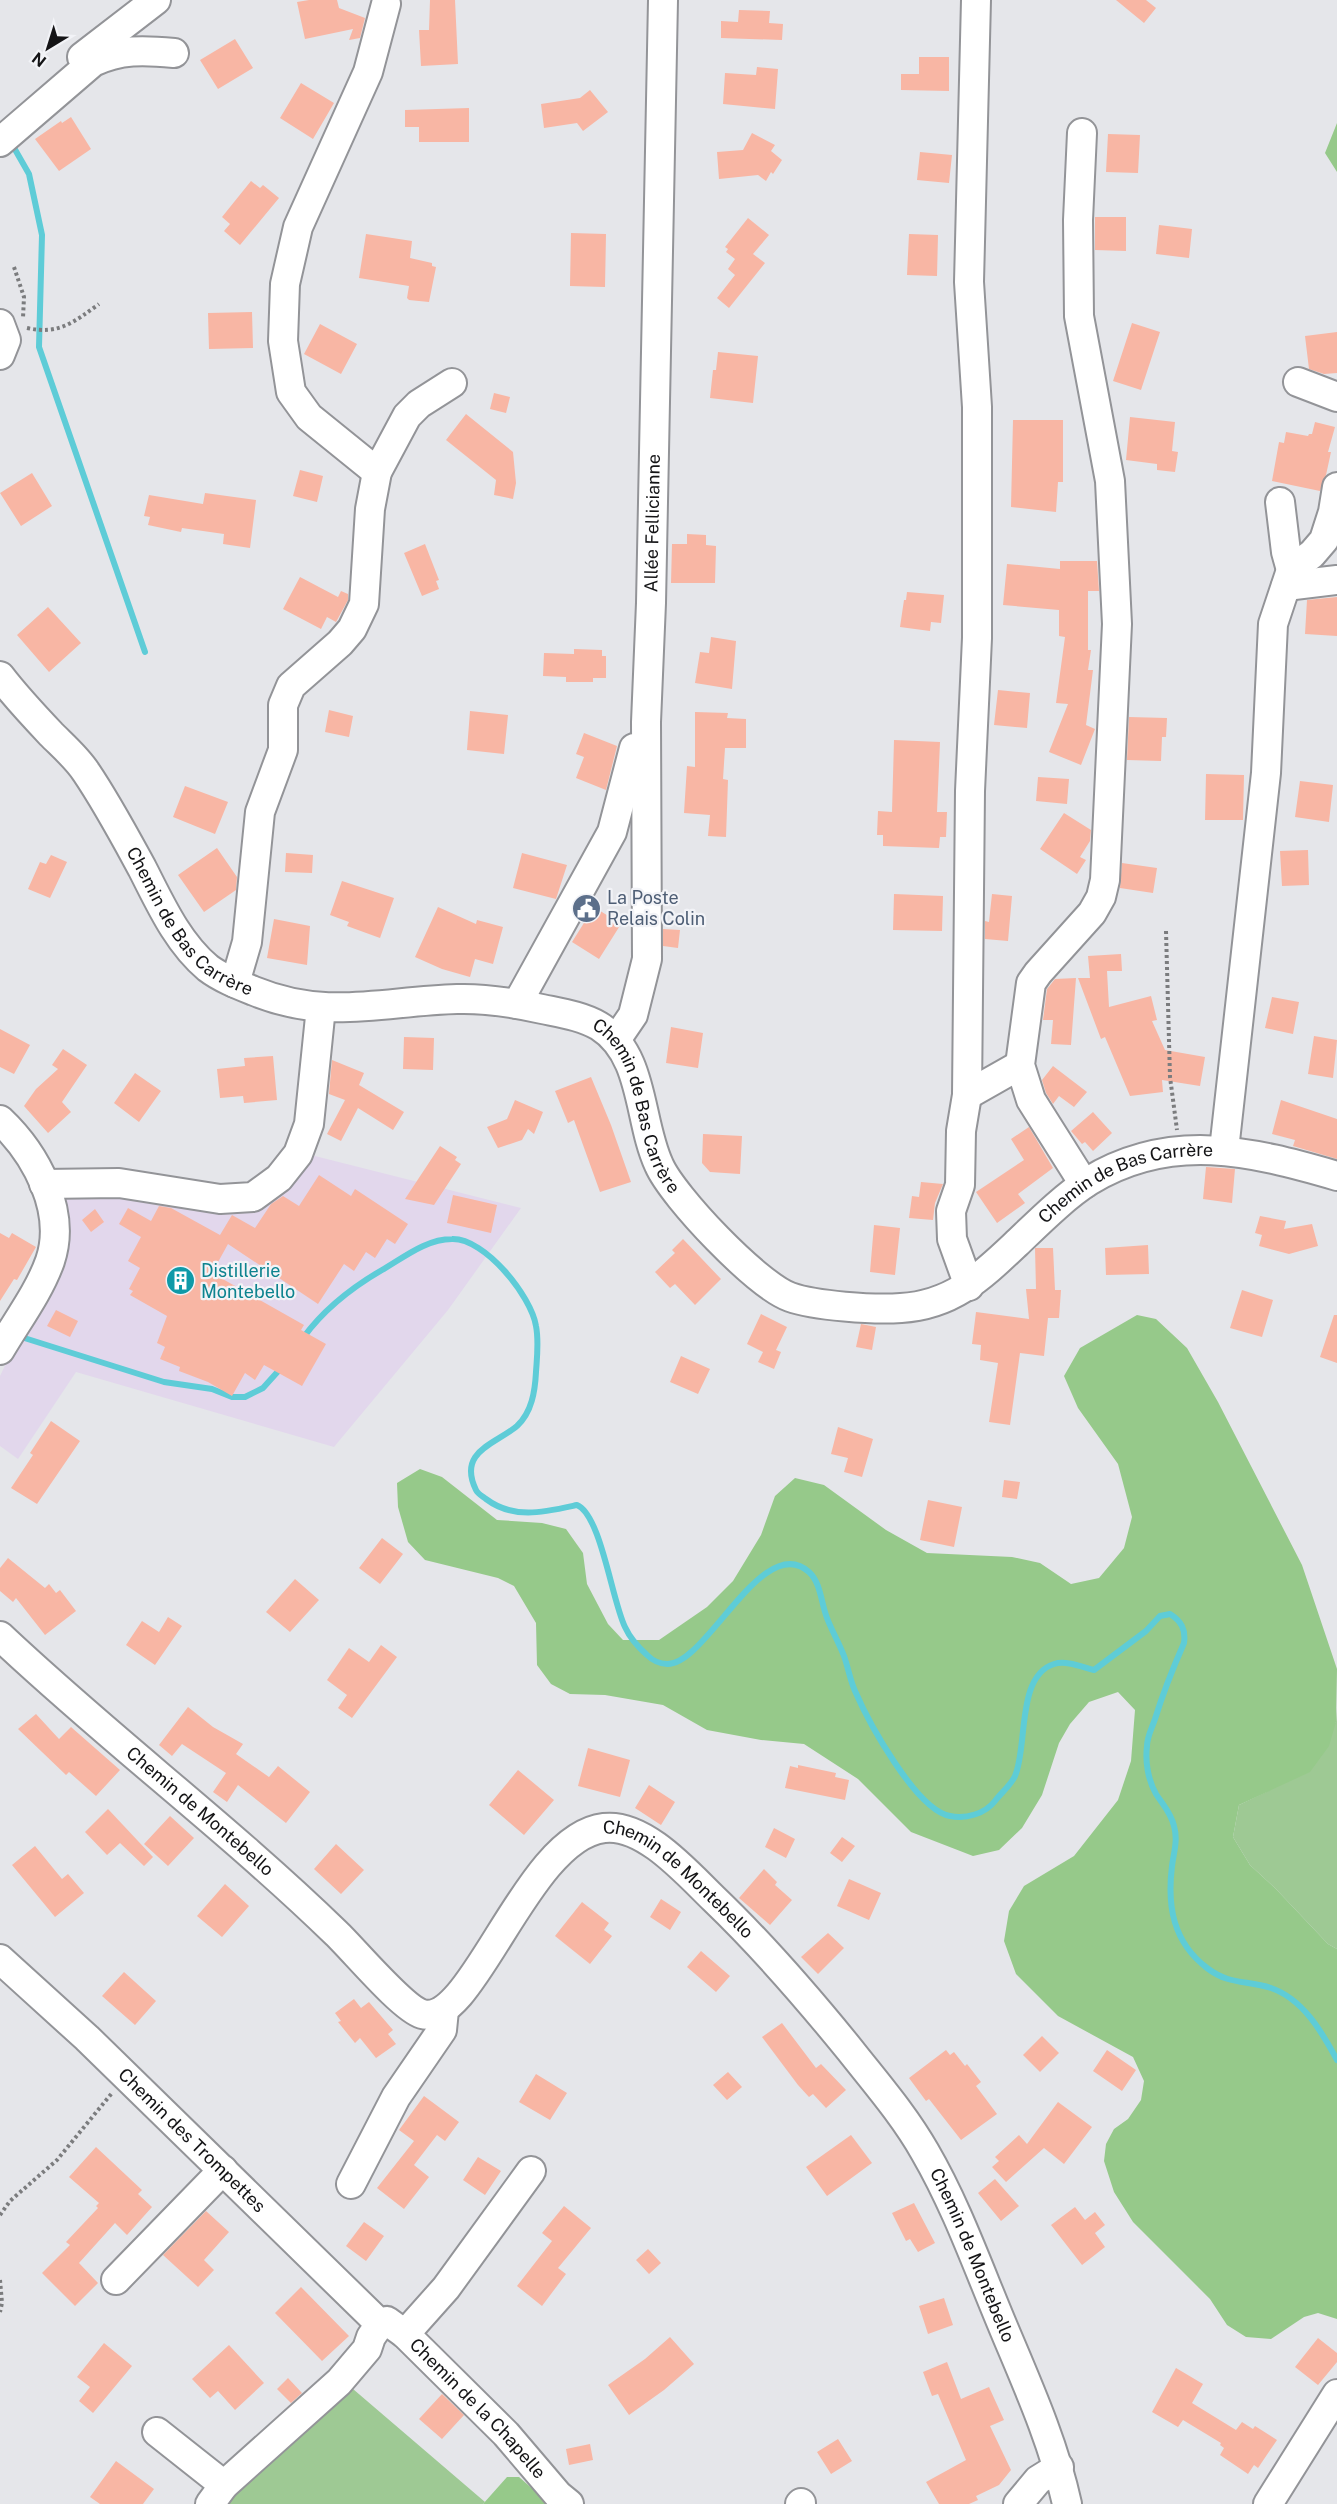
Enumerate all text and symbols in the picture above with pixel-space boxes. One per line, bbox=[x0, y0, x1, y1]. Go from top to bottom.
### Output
north arrow bbox=[18, 18, 78, 78]
text: N bbox=[28, 48, 50, 71]
street label: Allée Fellicianne bbox=[640, 454, 664, 592]
street label: Chemin de Bas Carrère bbox=[123, 843, 256, 999]
place label: La Poste Relais Colin bbox=[607, 887, 705, 929]
public building icon: La Poste Relais Colin bbox=[570, 892, 602, 924]
street label: Chemin de Bas Carrère bbox=[589, 1014, 685, 1197]
street label: Chemin de Bas Carrère bbox=[1034, 1139, 1214, 1227]
place label: Distillerie Montebello bbox=[201, 1260, 295, 1302]
building icon: Distillerie Montebello bbox=[164, 1265, 196, 1297]
street label: Chemin de Montebello bbox=[123, 1742, 278, 1880]
street label: Chemin de Montebello bbox=[603, 1817, 758, 1942]
street label: Chemin des Trompettes bbox=[114, 2063, 270, 2216]
street label: Chemin de Montebello bbox=[926, 2164, 1019, 2345]
street label: Chemin de la Chapelle bbox=[406, 2334, 550, 2483]

